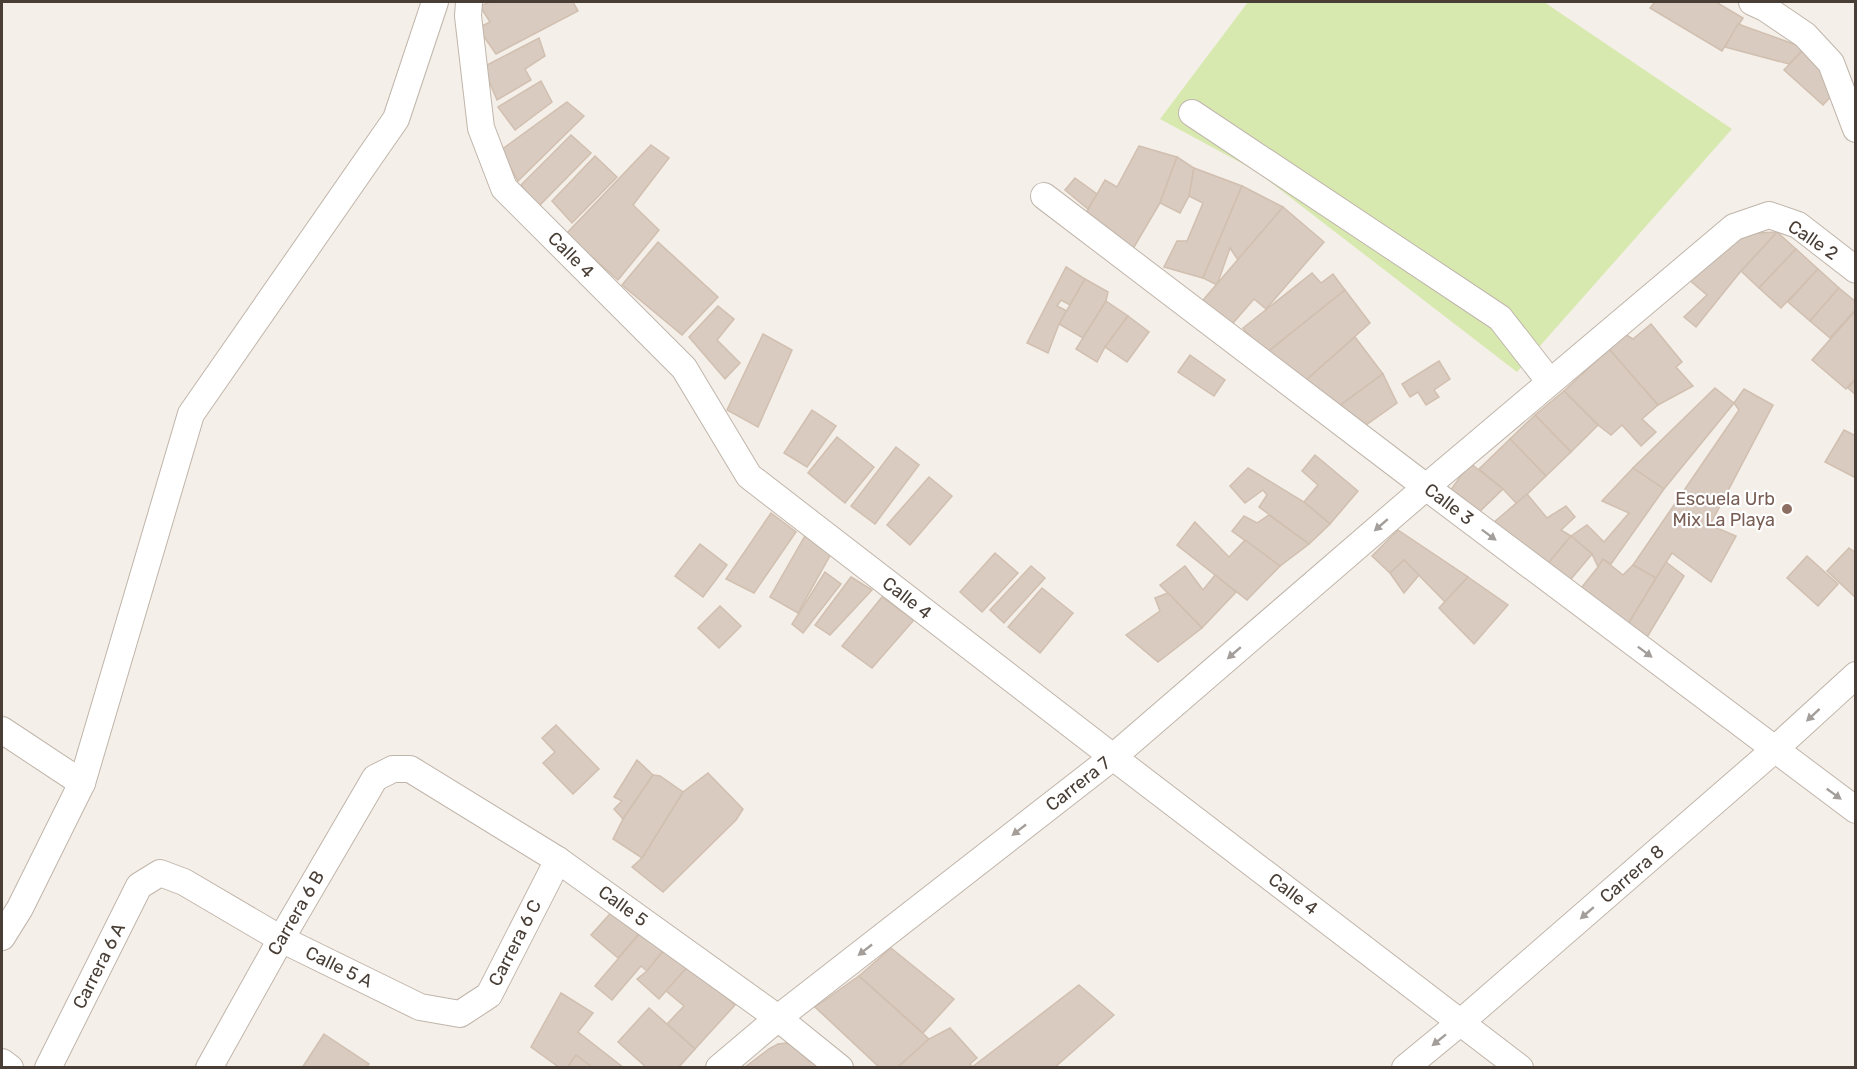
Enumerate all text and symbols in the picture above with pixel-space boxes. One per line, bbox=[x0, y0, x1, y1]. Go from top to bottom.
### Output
street label: Calle 2 bbox=[1784, 215, 1842, 265]
street label: Calle 4 bbox=[543, 227, 599, 283]
street label: Calle 3 bbox=[1420, 478, 1478, 530]
place label: Escuela Urb Mix La Playa bbox=[1673, 488, 1775, 531]
marker: Escuela Urb Mix La Playa bbox=[1780, 502, 1794, 516]
one-way arrow bbox=[1374, 518, 1389, 531]
one-way arrow bbox=[1481, 529, 1497, 541]
street label: Calle 4 bbox=[878, 572, 936, 624]
one-way arrow bbox=[1226, 646, 1241, 659]
one-way arrow bbox=[1637, 646, 1652, 658]
one-way arrow bbox=[1805, 708, 1820, 722]
street label: Carrera 7 bbox=[1041, 752, 1115, 816]
one-way arrow bbox=[1827, 788, 1842, 800]
one-way arrow bbox=[1011, 824, 1026, 836]
street label: Carrera 8 bbox=[1595, 840, 1669, 908]
street label: Carrera 6 B bbox=[263, 867, 329, 959]
street label: Calle 4 bbox=[1264, 868, 1322, 920]
street label: Calle 5 bbox=[594, 881, 652, 931]
street label: Carrera 6 C bbox=[484, 896, 546, 990]
one-way arrow bbox=[1580, 906, 1595, 919]
street label: Carrera 6 A bbox=[68, 919, 130, 1013]
street label: Calle 5 A bbox=[302, 941, 376, 993]
one-way arrow bbox=[857, 944, 872, 956]
one-way arrow bbox=[1431, 1033, 1447, 1046]

